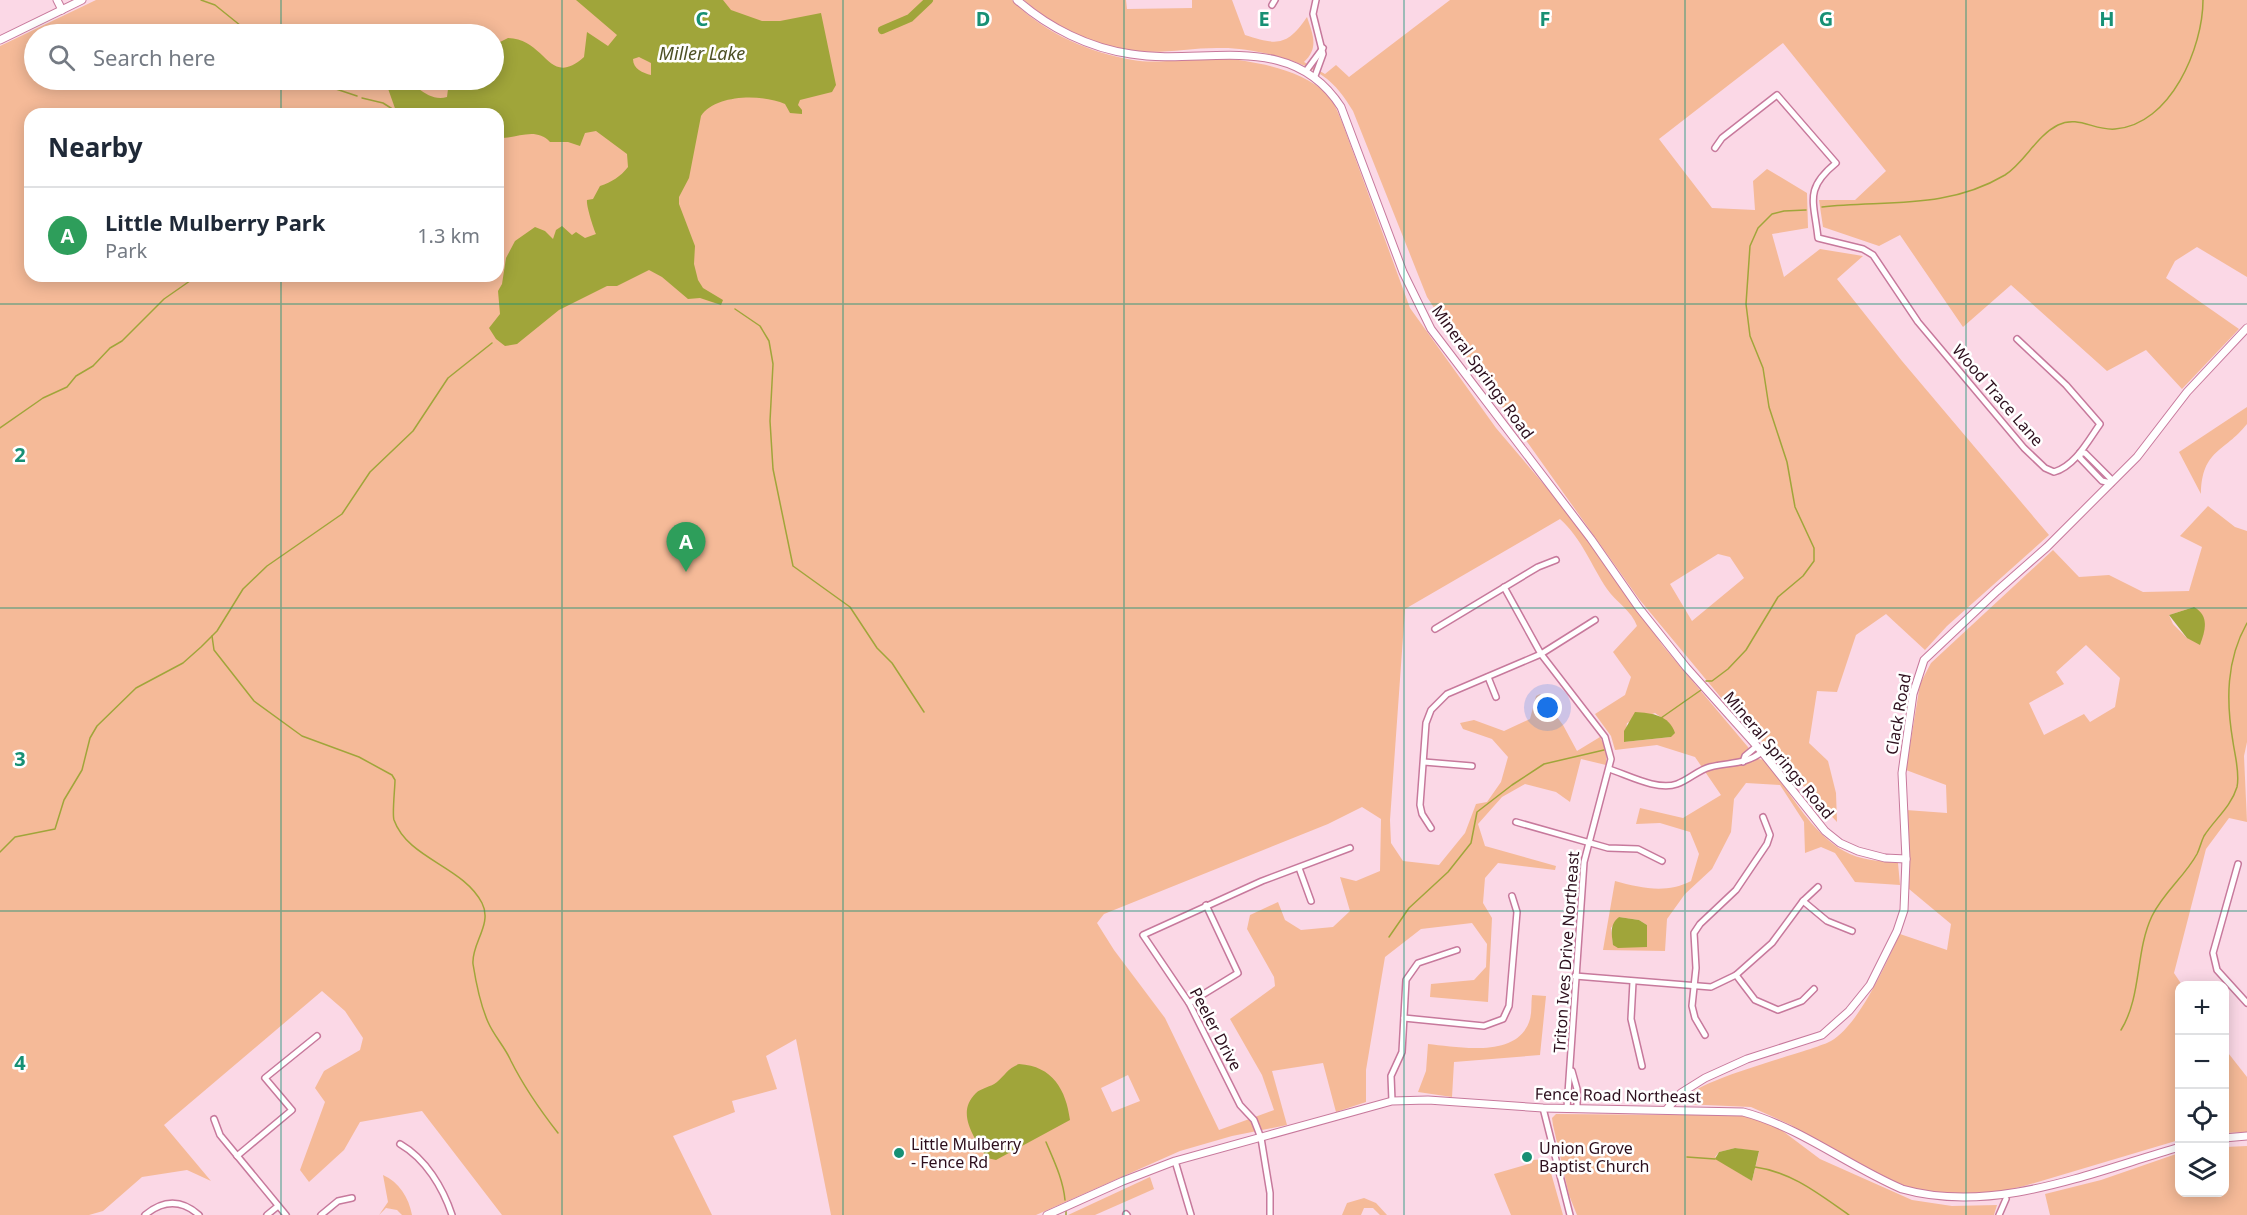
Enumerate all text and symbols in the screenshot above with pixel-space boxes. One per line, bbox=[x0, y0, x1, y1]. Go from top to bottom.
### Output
text: C bbox=[696, 5, 709, 32]
text: D bbox=[976, 5, 990, 32]
text: E bbox=[1258, 5, 1270, 32]
text: F bbox=[1540, 5, 1550, 32]
text: G bbox=[1819, 5, 1833, 32]
text: H bbox=[2099, 5, 2115, 32]
search box bbox=[24, 24, 504, 90]
icon: search bbox=[45, 41, 78, 74]
water label: Miller Lake bbox=[659, 41, 745, 65]
text: Search here bbox=[93, 42, 215, 72]
text: Nearby bbox=[48, 129, 143, 165]
text: Little Mulberry Park bbox=[105, 207, 325, 237]
text: A bbox=[61, 222, 74, 249]
text: 1.3 km bbox=[417, 222, 480, 249]
text: Park bbox=[105, 237, 147, 264]
street label: Mineral Springs Road bbox=[1427, 301, 1539, 443]
street label: Wood Trace Lane bbox=[1948, 339, 2048, 451]
text: 2 bbox=[14, 441, 26, 468]
pin: A bbox=[666, 522, 706, 572]
street label: Clack Road bbox=[1880, 672, 1916, 756]
street label: Mineral Springs Road bbox=[1719, 686, 1839, 824]
your location bbox=[1533, 693, 1562, 722]
text: 3 bbox=[14, 745, 26, 772]
street label: Triton Ives Drive Northeast bbox=[1548, 850, 1584, 1054]
map controls bbox=[2175, 981, 2229, 1197]
button: + bbox=[2175, 981, 2229, 1035]
street label: Peeler Drive bbox=[1185, 984, 1247, 1074]
button: − bbox=[2175, 1035, 2229, 1089]
text: 4 bbox=[14, 1049, 26, 1076]
street label: Fence Road Northeast bbox=[1535, 1083, 1702, 1107]
button: locate bbox=[2175, 1089, 2229, 1143]
place label: Little Mulberry - Fence Rd bbox=[911, 1133, 1022, 1173]
place label: Union Grove Baptist Church bbox=[1539, 1137, 1649, 1177]
button: layers bbox=[2175, 1143, 2229, 1197]
marker: Little Mulberry - Fence Rd bbox=[892, 1146, 906, 1160]
marker: Union Grove Baptist Church bbox=[1520, 1150, 1534, 1164]

